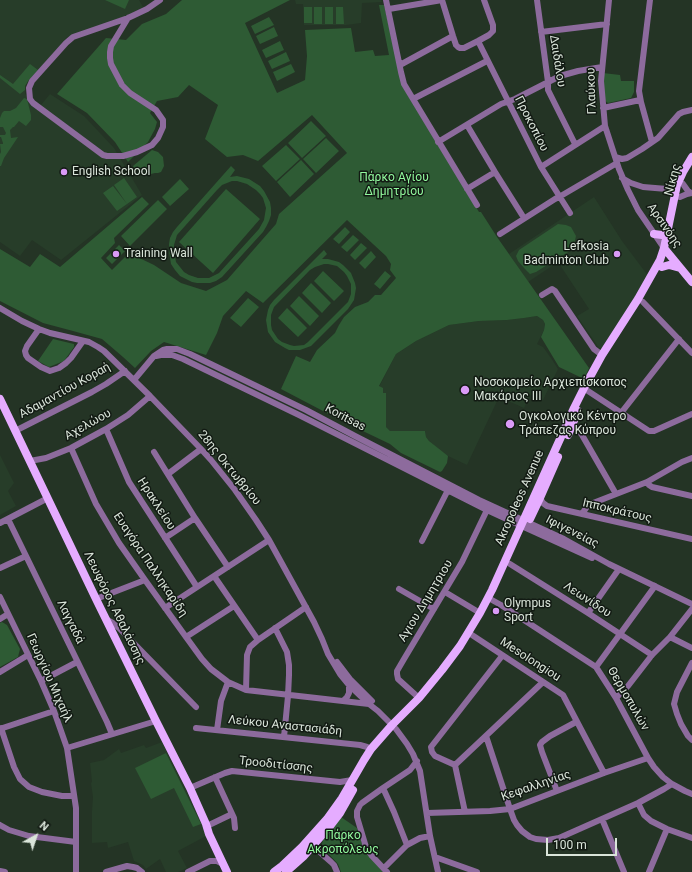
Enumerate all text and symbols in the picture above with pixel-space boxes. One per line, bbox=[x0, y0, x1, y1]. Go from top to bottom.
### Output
street label: Δαιδάλου bbox=[546, 34, 568, 88]
street label: Γλαύκου bbox=[584, 67, 600, 115]
street label: Προκοπίου bbox=[511, 94, 551, 154]
street label: Νίκης bbox=[662, 162, 684, 198]
place label: English School bbox=[72, 165, 150, 179]
marker: English School bbox=[59, 167, 69, 177]
park label: Πάρκο Αγίου Δημητρίου bbox=[359, 171, 429, 199]
street label: Αρσινόης bbox=[643, 201, 685, 251]
place label: Lefkosia Badminton Club bbox=[524, 240, 609, 268]
place label: Training Wall bbox=[124, 247, 193, 261]
marker: Training Wall bbox=[111, 249, 121, 259]
marker: Lefkosia Badminton Club bbox=[612, 249, 622, 259]
street label: Αδαμαντίου Κοραή bbox=[17, 360, 113, 422]
place label: Νοσοκομείο Αρχιεπίσκοπος Μακάριος ΙΙΙ bbox=[474, 376, 627, 404]
marker: Νοσοκομείο Αρχιεπίσκοπος Μακάριος ΙΙΙ bbox=[459, 384, 471, 396]
street label: Koritsas bbox=[322, 401, 368, 435]
street label: Αχελώου bbox=[62, 406, 114, 444]
place label: Ογκολογικό Κέντρο Τράπεζας Κύπρου bbox=[519, 410, 626, 438]
marker: Ογκολογικό Κέντρο Τράπεζας Κύπρου bbox=[504, 418, 516, 430]
street label: 28ης Οκτωβρίου bbox=[194, 428, 264, 508]
street label: Akropoleos Avenue bbox=[493, 448, 547, 548]
street label: Ηρακλείου bbox=[134, 475, 178, 533]
street label: Ιπποκράτους bbox=[581, 496, 653, 526]
street label: Ευαγόρα Παλληκαρίδη bbox=[110, 510, 190, 620]
street label: Ιφιγενείας bbox=[543, 513, 601, 551]
street label: Λεωφόρος Αθαλάσσης bbox=[80, 549, 148, 667]
street label: Αγιου Δημητριου bbox=[396, 557, 456, 645]
street label: Λεωνίδου bbox=[560, 579, 614, 621]
place label: Olympus Sport bbox=[504, 597, 551, 625]
street label: Λαγγαδά bbox=[53, 598, 87, 646]
marker: Olympus Sport bbox=[491, 606, 501, 616]
street label: Γεωργίου Μιχαήλ bbox=[23, 631, 75, 725]
street label: Mesolongiou bbox=[497, 635, 563, 685]
street label: Θερμοπυλών bbox=[604, 665, 652, 733]
street label: Λεύκου Αναστασιάδη bbox=[227, 713, 343, 739]
street label: Τροοδιτίσσης bbox=[238, 754, 314, 776]
street label: Κεφαλληνίας bbox=[499, 767, 573, 805]
north arrow bbox=[16, 816, 56, 856]
text: N bbox=[37, 819, 51, 834]
park label: Πάρκο Ακροπόλεως bbox=[307, 829, 379, 857]
scale bar bbox=[548, 830, 619, 856]
text: 100 m bbox=[553, 838, 587, 852]

